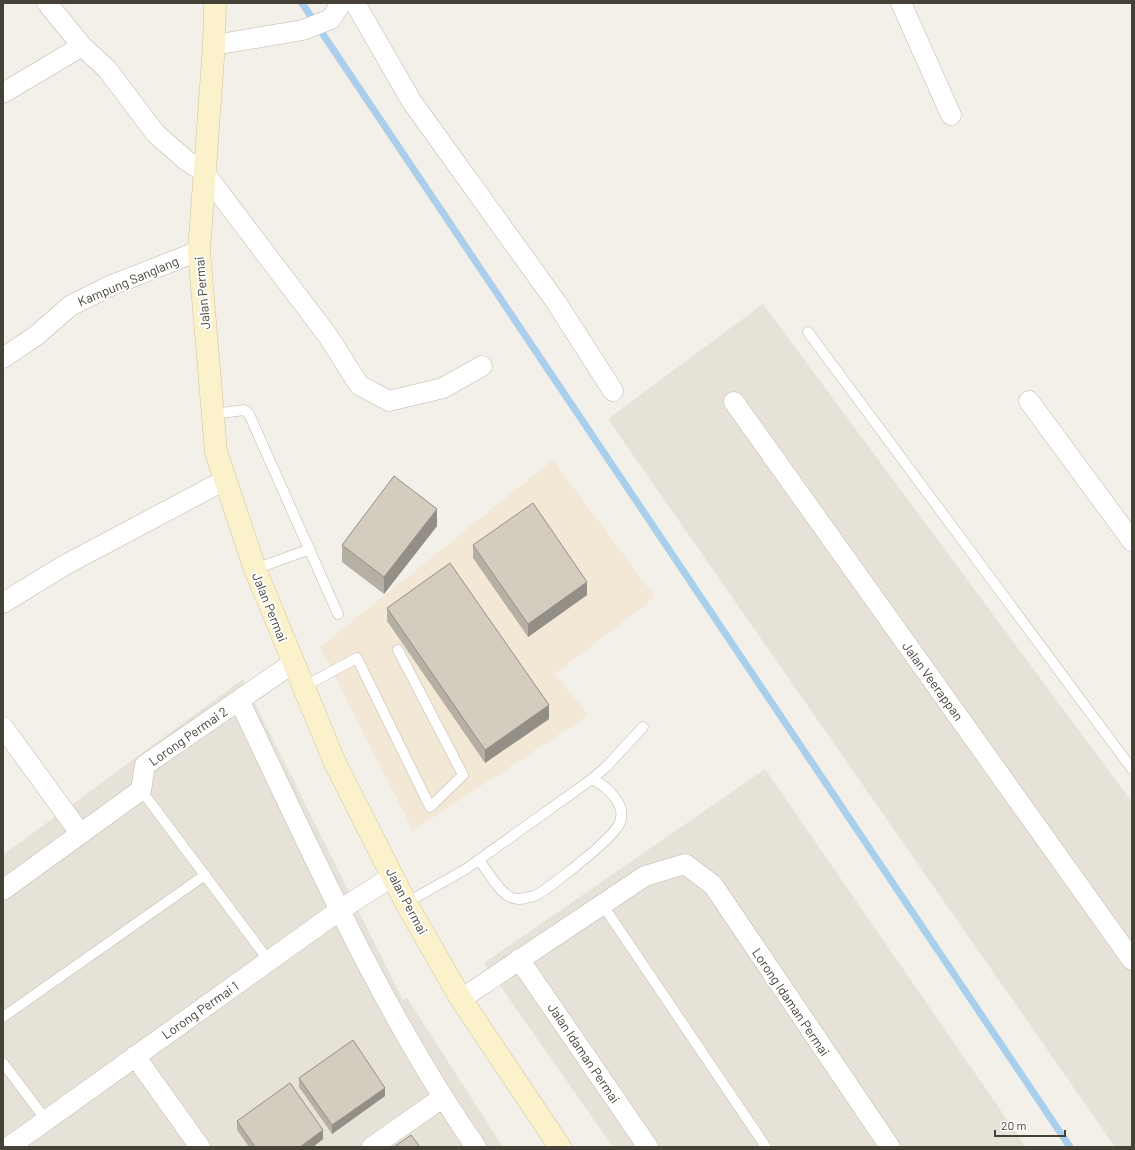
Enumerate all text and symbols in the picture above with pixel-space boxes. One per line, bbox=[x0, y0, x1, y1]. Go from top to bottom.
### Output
street label: Kampung Sanglang bbox=[75, 253, 181, 309]
street label: Jalan Permai bbox=[191, 256, 213, 330]
street label: Jalan Permai bbox=[249, 570, 291, 644]
street label: Jalan Veerappan bbox=[899, 638, 967, 724]
street label: Lorong Permai 2 bbox=[146, 703, 230, 769]
street label: Jalan Permai bbox=[383, 865, 431, 937]
street label: Lorong Idaman Permai bbox=[749, 945, 833, 1059]
street label: Lorong Permai 1 bbox=[159, 978, 241, 1042]
street label: Jalan Idaman Permai bbox=[545, 1000, 623, 1106]
scale bar bbox=[995, 1112, 1065, 1138]
text: 20 m bbox=[1001, 1118, 1027, 1132]

